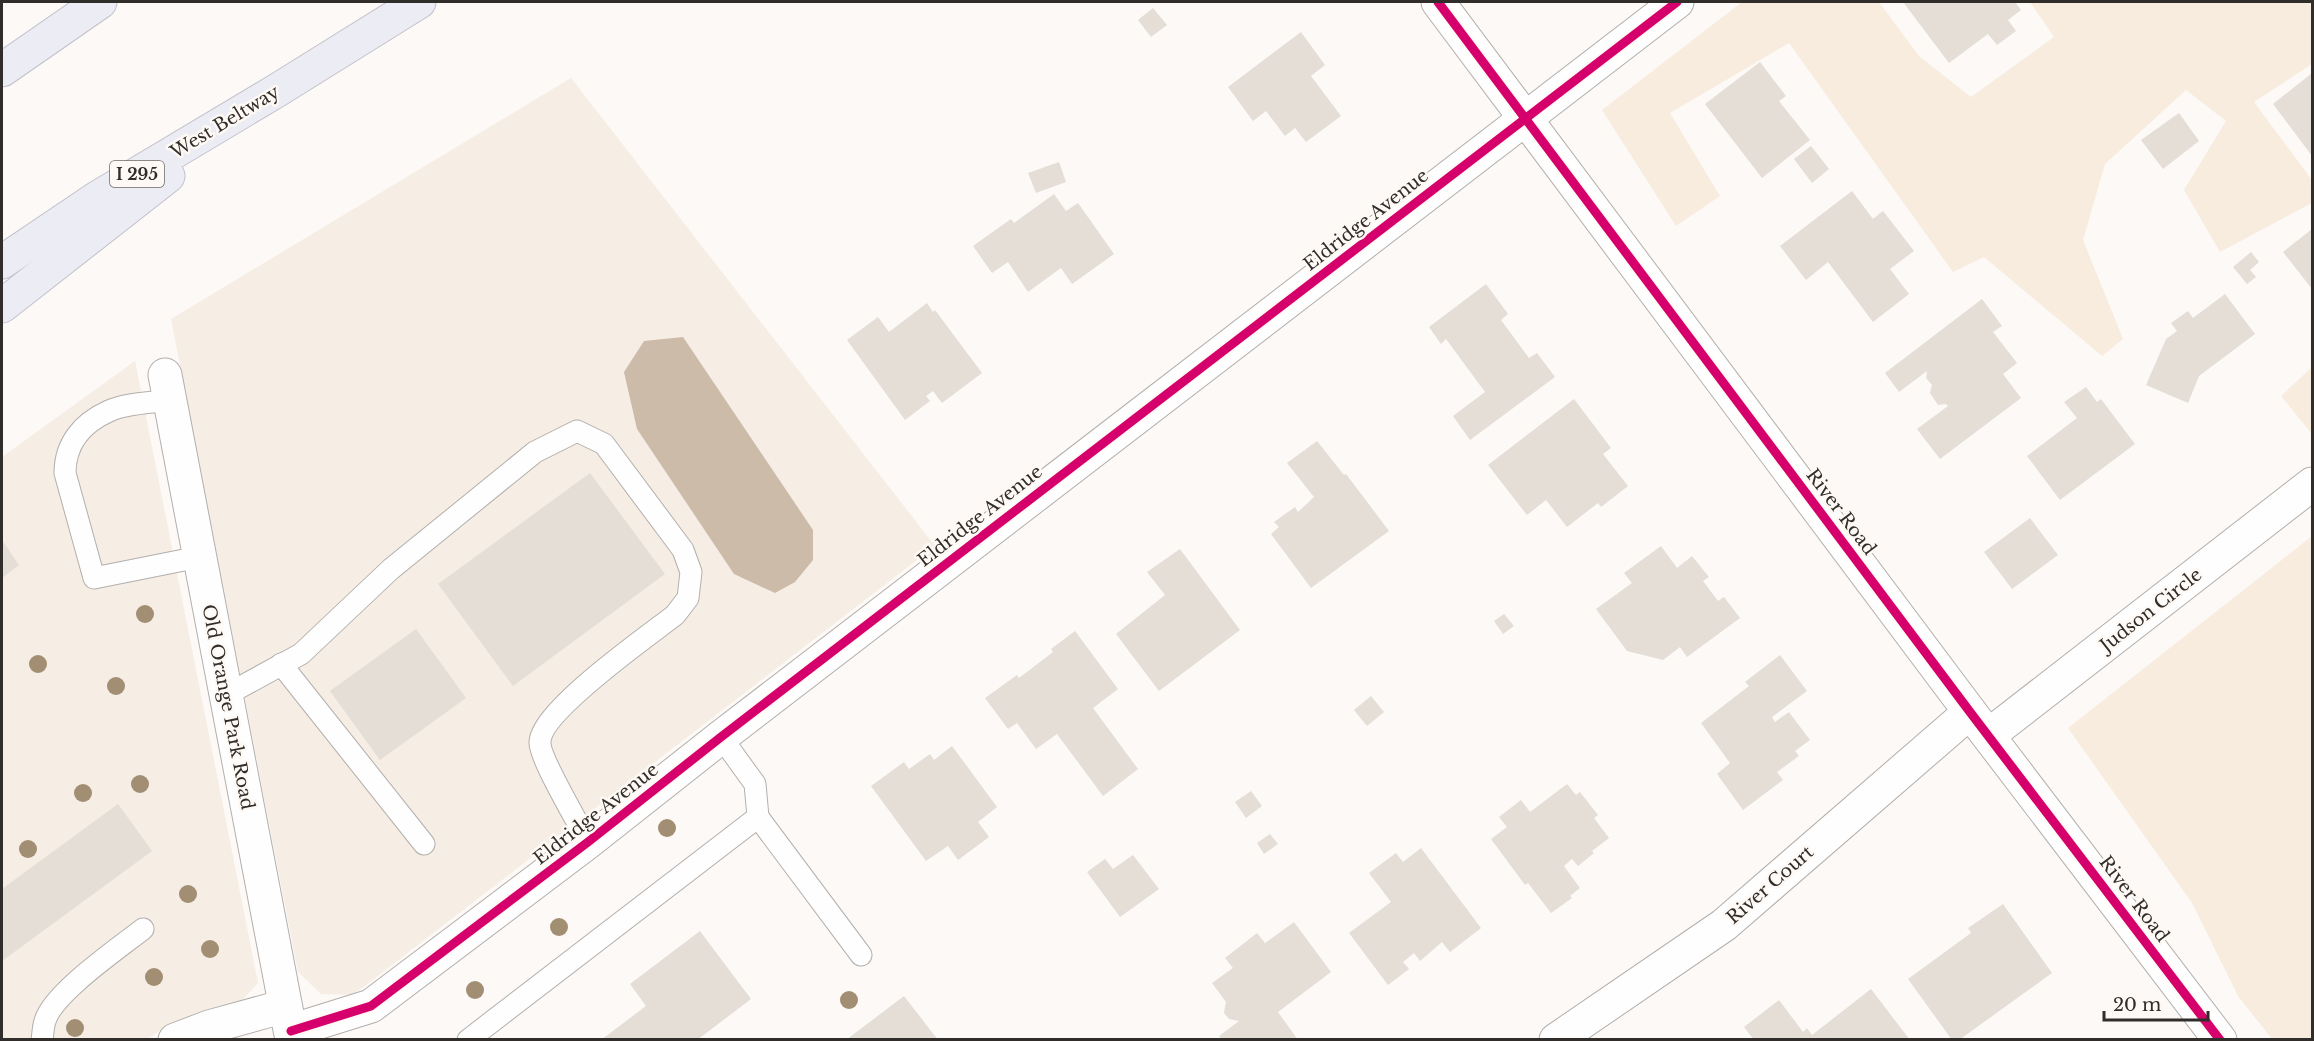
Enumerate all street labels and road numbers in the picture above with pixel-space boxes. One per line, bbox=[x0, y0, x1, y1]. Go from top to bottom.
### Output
street label: West Beltway bbox=[166, 81, 284, 164]
road number: I 295 bbox=[110, 161, 164, 187]
street label: Eldridge Avenue bbox=[1299, 165, 1433, 275]
street label: Eldridge Avenue bbox=[913, 461, 1047, 571]
street label: River Road bbox=[1801, 465, 1881, 559]
street label: Judson Circle bbox=[2094, 563, 2206, 658]
street label: Old Orange Park Road bbox=[197, 602, 259, 812]
street label: Eldridge Avenue bbox=[529, 759, 663, 869]
street label: River Court bbox=[1722, 841, 1818, 929]
street label: River Road bbox=[2094, 852, 2174, 946]

